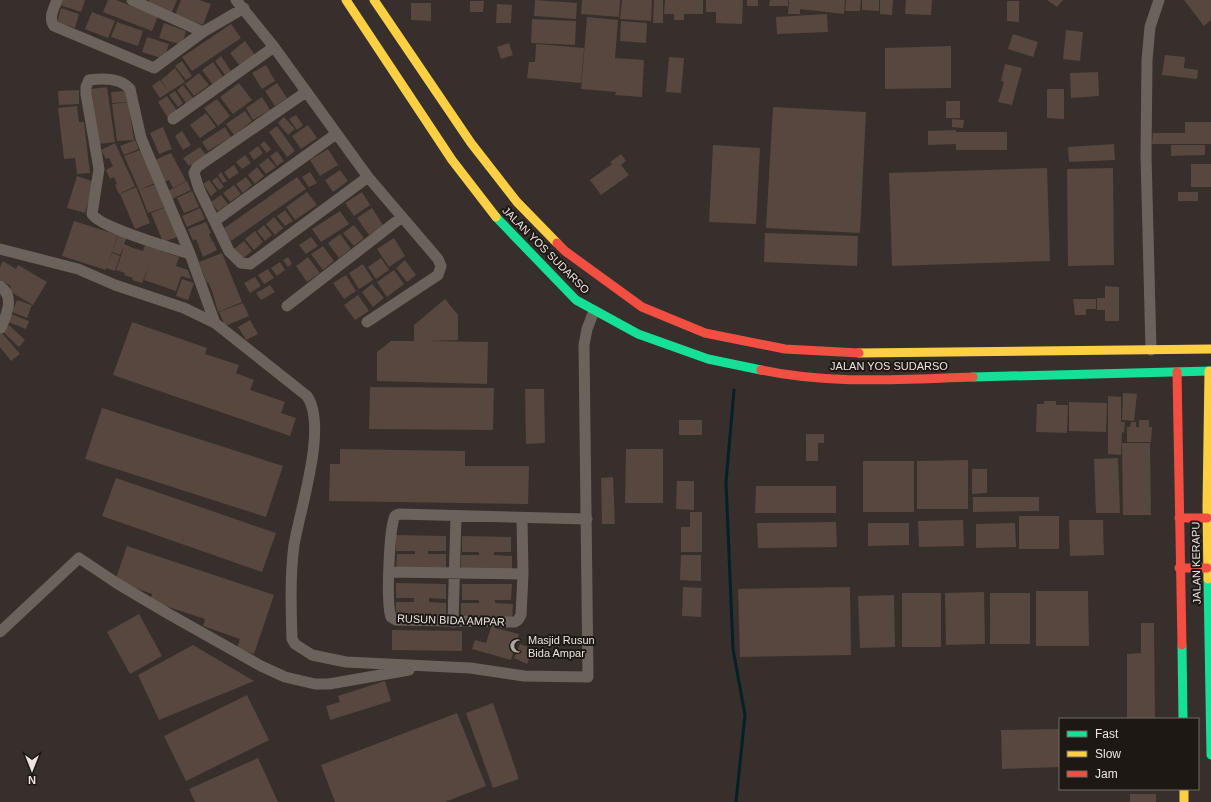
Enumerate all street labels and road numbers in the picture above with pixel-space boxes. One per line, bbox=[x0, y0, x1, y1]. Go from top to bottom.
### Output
street label: JALAN YOS SUDARSO bbox=[500, 204, 592, 296]
street label: JALAN YOS SUDARSO bbox=[830, 360, 948, 372]
street label: JALAN KERAPU bbox=[1189, 522, 1203, 604]
street label: RUSUN BIDA AMPAR bbox=[397, 612, 505, 628]

